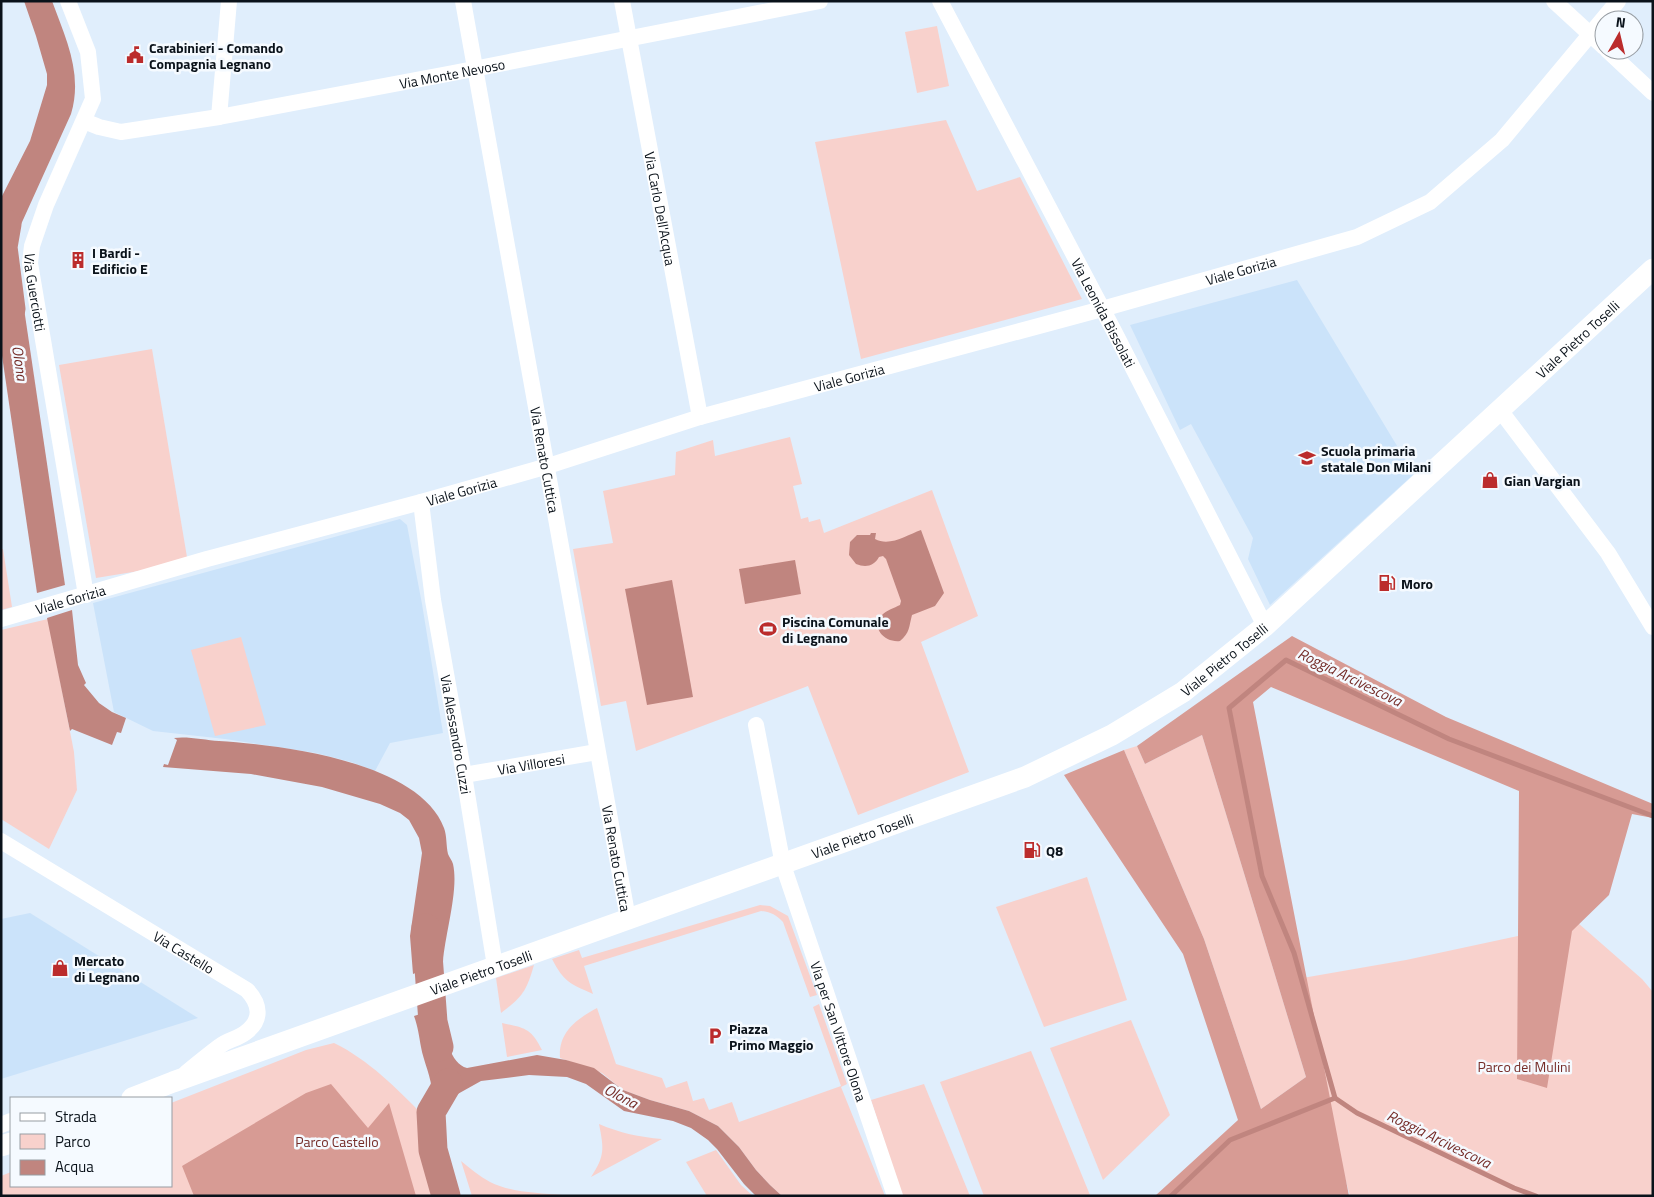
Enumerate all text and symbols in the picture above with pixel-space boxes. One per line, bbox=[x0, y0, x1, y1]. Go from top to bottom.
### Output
north arrow bbox=[1594, 10, 1644, 60]
text: N bbox=[1615, 11, 1627, 33]
place label: Carabinieri - Comando Compagnia Legnano bbox=[149, 37, 283, 74]
public building icon: Carabinieri - Comando Compagnia Legnano bbox=[125, 45, 145, 65]
street label: Via Monte Nevoso bbox=[397, 53, 507, 93]
street label: Via Carlo Dell'Acqua bbox=[640, 150, 682, 267]
place label: I Bardi - Edificio E bbox=[92, 242, 148, 279]
building icon: I Bardi - Edificio E bbox=[68, 250, 88, 270]
street label: Viale Gorizia bbox=[1203, 250, 1278, 290]
street label: Via Guerciotti bbox=[19, 252, 52, 333]
street label: Via Leonida Bissolati bbox=[1067, 254, 1141, 371]
street label: Viale Pietro Toselli bbox=[1531, 295, 1624, 383]
water label: Olona bbox=[6, 344, 34, 383]
street label: Viale Gorizia bbox=[811, 357, 887, 396]
street label: Via Renato Cuttica bbox=[526, 405, 565, 515]
place label: Scuola primaria statale Don Milani bbox=[1321, 440, 1431, 477]
school or university icon: Scuola primaria statale Don Milani bbox=[1297, 448, 1317, 468]
shop icon: Gian Vargian bbox=[1480, 470, 1500, 490]
place label: Gian Vargian bbox=[1504, 470, 1581, 491]
street label: Viale Gorizia bbox=[424, 471, 499, 510]
fuel station icon: Moro bbox=[1377, 573, 1397, 593]
place label: Moro bbox=[1401, 573, 1433, 594]
street label: Viale Gorizia bbox=[33, 579, 108, 619]
place label: Piscina Comunale di Legnano bbox=[782, 611, 889, 648]
street label: Viale Pietro Toselli bbox=[1176, 617, 1272, 701]
sports icon: Piscina Comunale di Legnano bbox=[758, 619, 778, 639]
water label: Roggia Arcivescova bbox=[1294, 642, 1407, 713]
street label: Via Alessandro Cuzzi bbox=[436, 673, 477, 795]
street label: Via Villoresi bbox=[496, 747, 566, 780]
street label: Via Renato Cuttica bbox=[597, 803, 637, 913]
street label: Viale Pietro Toselli bbox=[808, 807, 916, 863]
fuel station icon: Q8 bbox=[1022, 840, 1042, 860]
place label: Q8 bbox=[1046, 840, 1063, 861]
street label: Via Castello bbox=[149, 925, 219, 979]
street label: Viale Pietro Toselli bbox=[427, 944, 535, 1000]
place label: Mercato di Legnano bbox=[74, 950, 140, 987]
shop icon: Mercato di Legnano bbox=[50, 958, 70, 978]
street label: Via per San Vittore Olona bbox=[806, 958, 873, 1104]
place label: Piazza Primo Maggio bbox=[729, 1018, 814, 1055]
parking icon: Piazza Primo Maggio bbox=[705, 1026, 725, 1046]
park label: Parco dei Mulini bbox=[1477, 1056, 1571, 1077]
water label: Olona bbox=[600, 1078, 643, 1115]
legend bbox=[10, 1097, 172, 1187]
water label: Roggia Arcivescova bbox=[1383, 1104, 1496, 1175]
text: Strada bbox=[55, 1105, 97, 1128]
text: Parco bbox=[55, 1130, 91, 1153]
park label: Parco Castello bbox=[295, 1131, 379, 1152]
text: Acqua bbox=[55, 1155, 94, 1178]

